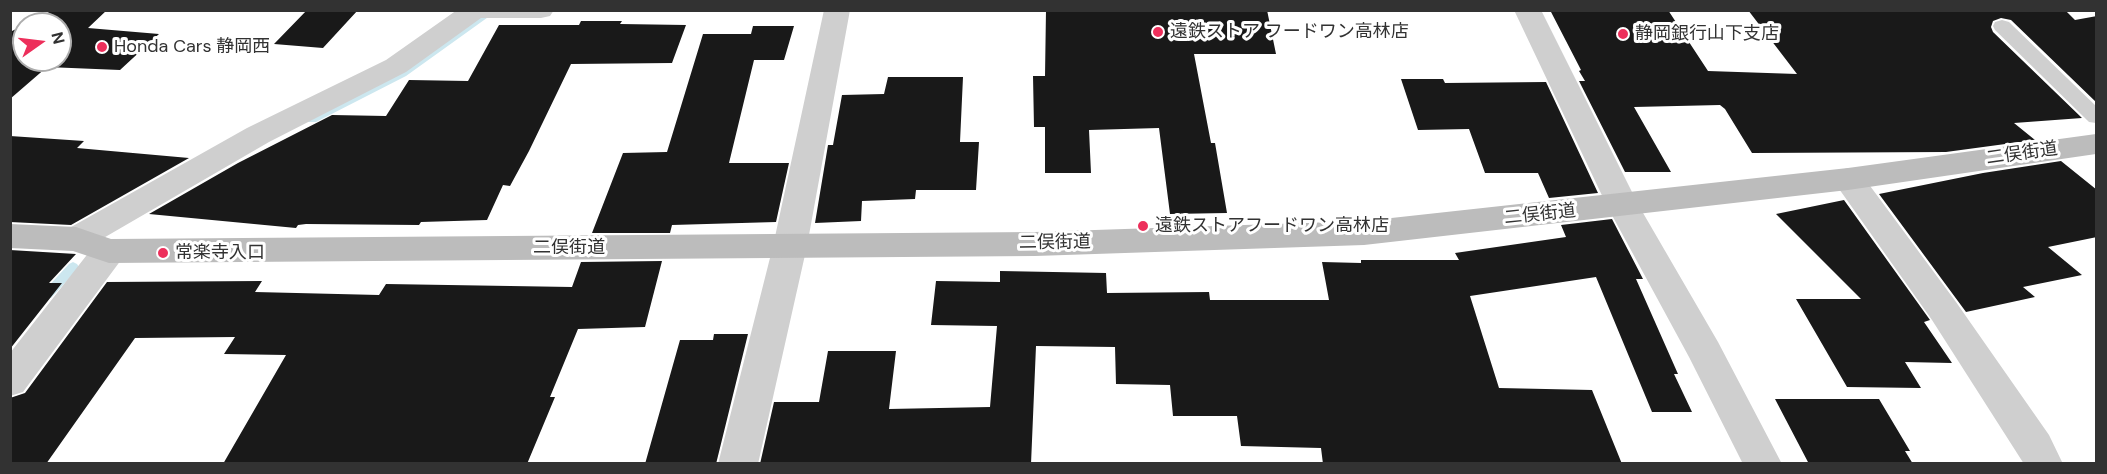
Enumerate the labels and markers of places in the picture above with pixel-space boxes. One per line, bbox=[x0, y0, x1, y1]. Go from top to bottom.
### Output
place label: 遠鉄ストア フードワン高林店 bbox=[1170, 21, 1409, 43]
place label: 静岡銀行山下支店 bbox=[1635, 23, 1779, 45]
marker: 遠鉄ストア フードワン高林店 bbox=[1151, 25, 1165, 39]
marker: 静岡銀行山下支店 bbox=[1616, 27, 1630, 41]
place label: Honda Cars 静岡西 bbox=[114, 36, 270, 58]
marker: Honda Cars 静岡西 bbox=[95, 40, 109, 54]
place label: 遠鉄ストアフードワン高林店 bbox=[1155, 215, 1389, 237]
marker: 遠鉄ストアフードワン高林店 bbox=[1136, 219, 1150, 233]
place label: 常楽寺入口 bbox=[175, 242, 265, 264]
marker: 常楽寺入口 bbox=[156, 246, 170, 260]

